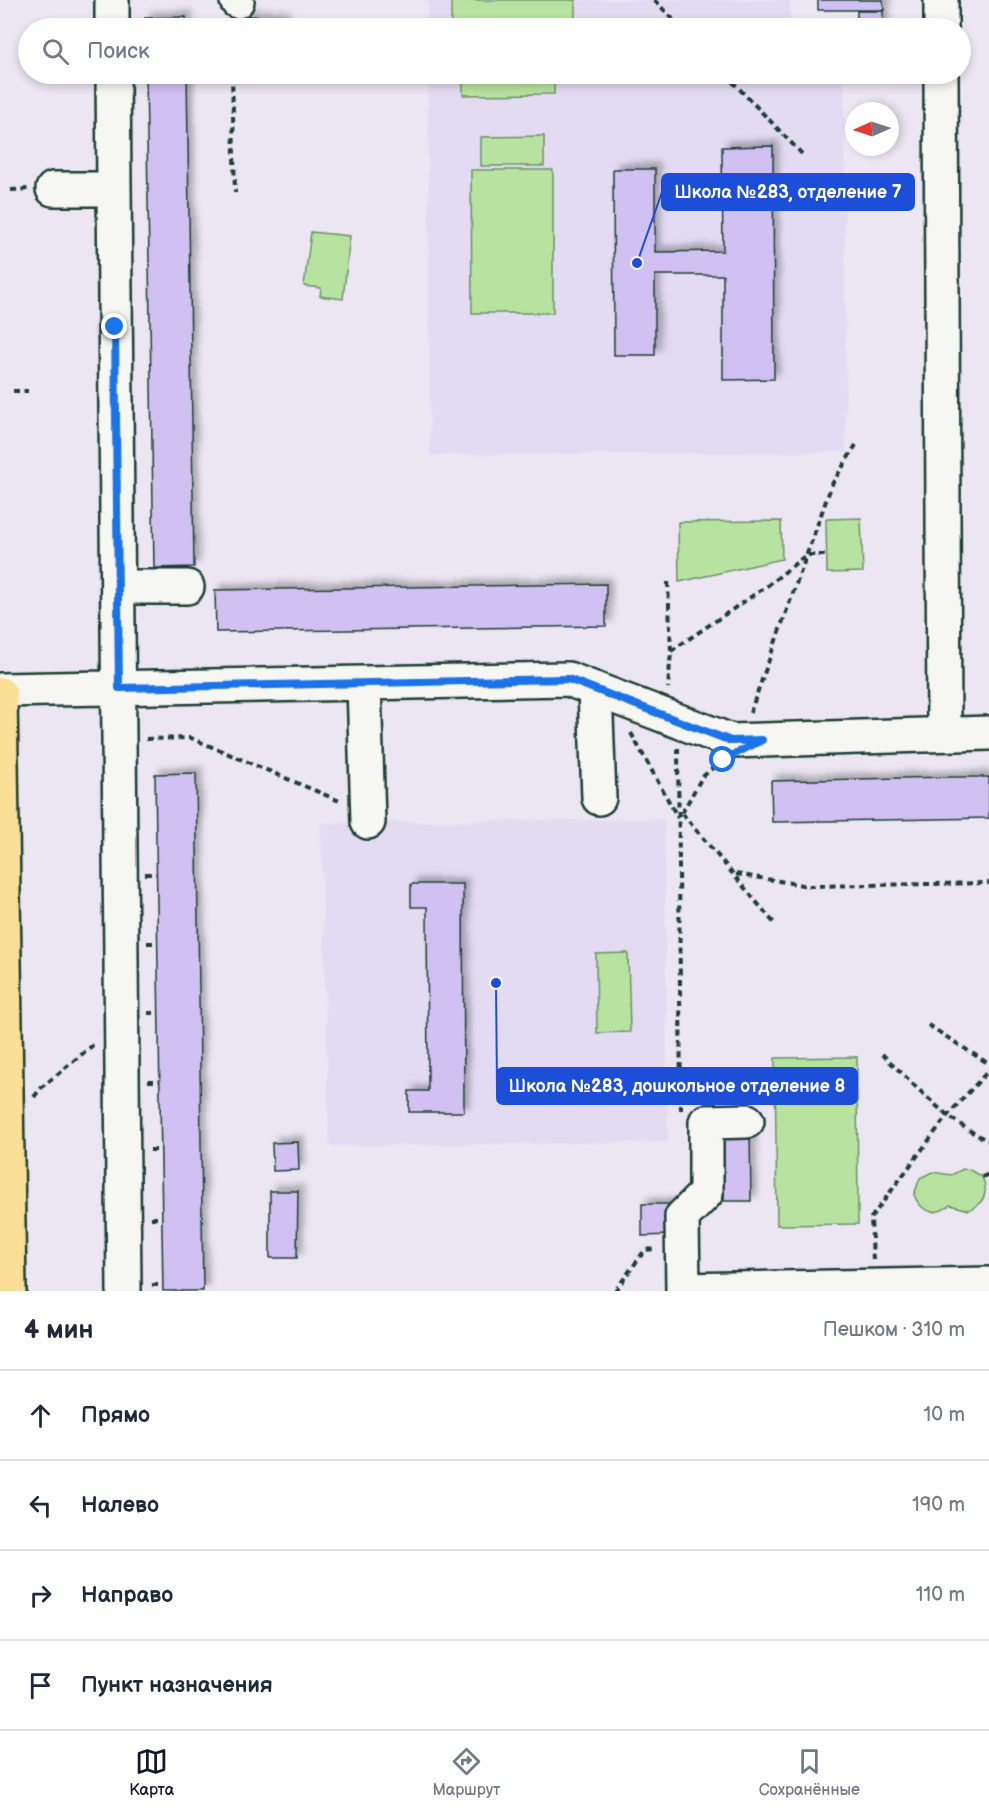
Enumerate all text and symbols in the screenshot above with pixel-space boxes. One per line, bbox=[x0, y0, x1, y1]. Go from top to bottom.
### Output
search box bbox=[18, 18, 971, 84]
icon: search bbox=[39, 35, 72, 68]
text: Поиск bbox=[87, 38, 150, 65]
north arrow bbox=[845, 102, 899, 156]
callout: Школа №283, отделение 7 bbox=[662, 174, 914, 210]
text: Школа №283, отделение 7 bbox=[674, 182, 902, 203]
route end bbox=[101, 313, 127, 339]
route start bbox=[709, 746, 735, 772]
callout: Школа №283, дошкольное отделение 8 bbox=[497, 1068, 857, 1104]
text: Школа №283, дошкольное отделение 8 bbox=[509, 1076, 846, 1097]
text: 4 мин bbox=[24, 1315, 93, 1346]
text: Пешком · 310 m bbox=[823, 1318, 965, 1342]
icon: ahead bbox=[24, 1399, 57, 1432]
text: Прямо bbox=[81, 1402, 150, 1429]
text: 10 m bbox=[924, 1403, 965, 1427]
icon: left bbox=[24, 1489, 57, 1522]
text: Налево bbox=[81, 1492, 159, 1519]
text: 190 m bbox=[912, 1493, 965, 1517]
icon: right bbox=[24, 1579, 57, 1612]
text: Направо bbox=[81, 1582, 173, 1609]
text: 110 m bbox=[916, 1583, 965, 1607]
icon: arrive bbox=[24, 1669, 57, 1702]
text: Пункт назначения bbox=[81, 1672, 273, 1699]
tab: Карта bbox=[129, 1745, 174, 1800]
tab: Маршрут bbox=[432, 1745, 501, 1800]
tab: Сохранённые bbox=[759, 1745, 860, 1800]

